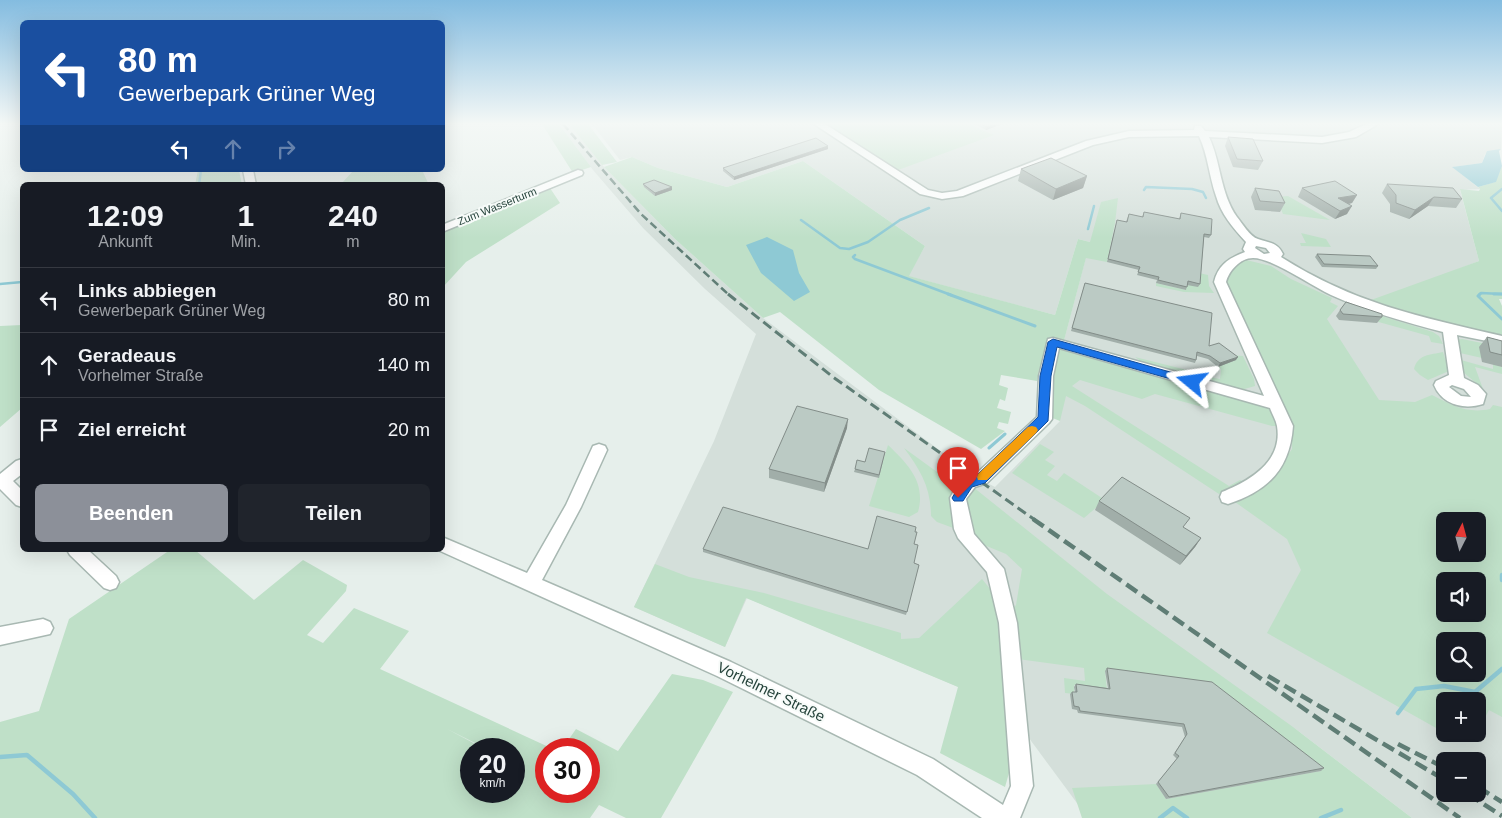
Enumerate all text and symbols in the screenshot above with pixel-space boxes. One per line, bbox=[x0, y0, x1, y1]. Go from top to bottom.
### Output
icon: left bbox=[35, 40, 100, 105]
text: 80 m bbox=[118, 40, 198, 79]
text: Gewerbepark Grüner Weg bbox=[118, 81, 376, 106]
icon: left bbox=[166, 135, 194, 163]
icon: ahead bbox=[219, 135, 247, 163]
icon: right bbox=[272, 135, 300, 163]
street label: Zum Wasserturm bbox=[456, 185, 538, 227]
text: 12:09 bbox=[87, 199, 164, 232]
text: 1 bbox=[237, 199, 254, 232]
text: 240 bbox=[328, 199, 378, 232]
text: Ankunft bbox=[98, 233, 152, 250]
text: Min. bbox=[231, 233, 261, 250]
text: m bbox=[346, 233, 360, 250]
text: Links abbiegen bbox=[78, 280, 216, 301]
icon: left bbox=[35, 286, 63, 314]
text: 80 m bbox=[388, 289, 430, 310]
text: Gewerbepark Grüner Weg bbox=[78, 302, 265, 319]
text: Geradeaus bbox=[78, 345, 176, 366]
icon: ahead bbox=[35, 351, 63, 379]
text: 140 m bbox=[377, 354, 430, 375]
position arrow bbox=[1165, 355, 1217, 407]
text: Vorhelmer Straße bbox=[78, 367, 203, 384]
icon: arrive bbox=[35, 416, 63, 444]
text: Ziel erreicht bbox=[78, 419, 186, 440]
text: 20 m bbox=[388, 419, 430, 440]
pin bbox=[937, 447, 979, 498]
icon: arrive bbox=[944, 454, 972, 482]
button: Beenden bbox=[35, 484, 228, 542]
button: Teilen bbox=[238, 484, 430, 542]
north arrow bbox=[1436, 512, 1486, 562]
map controls bbox=[1436, 512, 1486, 802]
button: sound bbox=[1436, 572, 1486, 622]
button: search bbox=[1436, 632, 1486, 682]
street label: Vorhelmer Straße bbox=[715, 658, 828, 725]
button: + bbox=[1436, 692, 1486, 742]
speed limit sign: 30 bbox=[535, 738, 600, 803]
text: 20 bbox=[479, 750, 506, 778]
button: − bbox=[1436, 752, 1486, 802]
text: km/h bbox=[479, 776, 506, 790]

